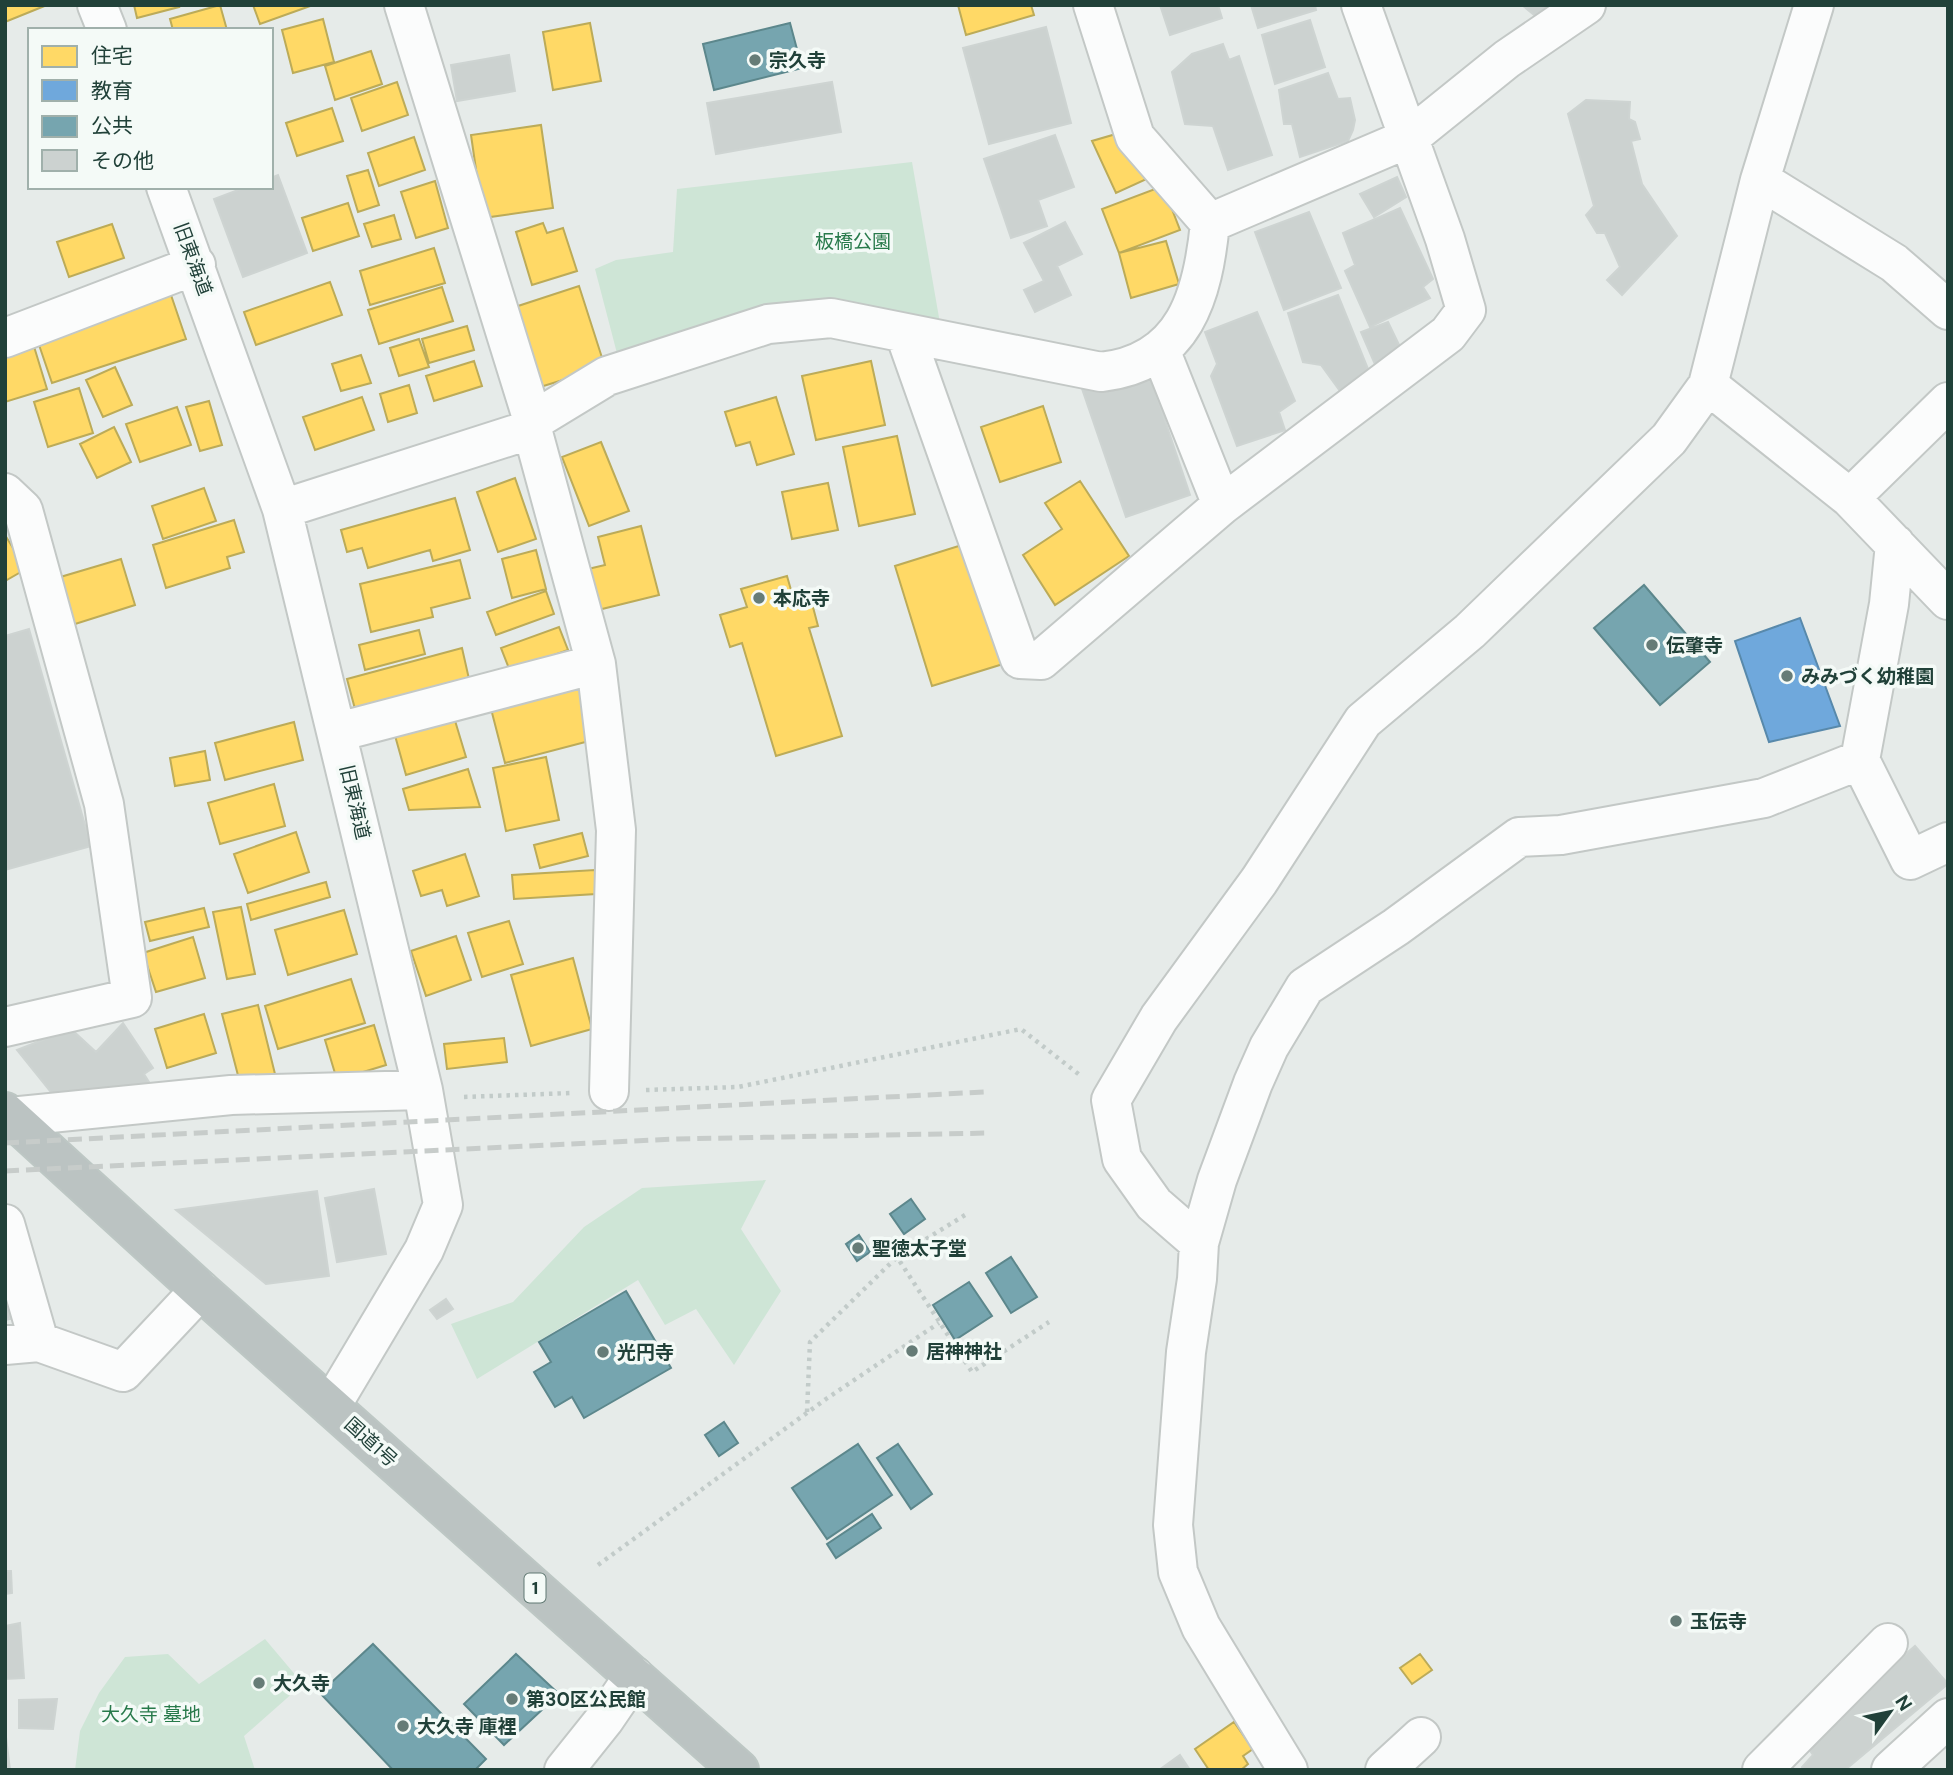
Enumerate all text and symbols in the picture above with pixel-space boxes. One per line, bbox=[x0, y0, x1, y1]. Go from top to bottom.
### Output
legend bbox=[28, 28, 273, 189]
text: 住宅 bbox=[91, 42, 133, 70]
place label: 宗久寺 bbox=[769, 48, 826, 73]
marker: 宗久寺 bbox=[747, 52, 763, 68]
text: 教育 bbox=[91, 77, 133, 105]
text: 公共 bbox=[91, 112, 133, 140]
text: その他 bbox=[91, 147, 154, 175]
street label: 旧東海道 bbox=[168, 219, 218, 299]
park label: 板橋公園 bbox=[815, 229, 891, 254]
place label: 本応寺 bbox=[773, 586, 830, 611]
marker: 本応寺 bbox=[751, 590, 767, 606]
place label: 伝肇寺 bbox=[1666, 633, 1723, 658]
marker: 伝肇寺 bbox=[1644, 637, 1660, 653]
place label: みみづく幼稚園 bbox=[1801, 664, 1934, 689]
marker: みみづく幼稚園 bbox=[1779, 668, 1795, 684]
street label: 旧東海道 bbox=[334, 762, 376, 842]
place label: 聖徳太子堂 bbox=[872, 1236, 967, 1261]
marker: 聖徳太子堂 bbox=[850, 1240, 866, 1256]
place label: 居神神社 bbox=[926, 1339, 1002, 1364]
place label: 光円寺 bbox=[617, 1340, 674, 1365]
marker: 居神神社 bbox=[904, 1343, 920, 1359]
marker: 光円寺 bbox=[595, 1344, 611, 1360]
street label: 国道1号 bbox=[339, 1412, 403, 1472]
road number: 1 bbox=[524, 1574, 546, 1602]
place label: 玉伝寺 bbox=[1690, 1609, 1747, 1634]
marker: 玉伝寺 bbox=[1668, 1613, 1684, 1629]
place label: 大久寺 bbox=[273, 1671, 330, 1696]
marker: 大久寺 bbox=[251, 1675, 267, 1691]
north arrow bbox=[1855, 1677, 1925, 1747]
place label: 第30区公民館 bbox=[526, 1687, 646, 1712]
text: N bbox=[1890, 1690, 1918, 1716]
marker: 第30区公民館 bbox=[504, 1691, 520, 1707]
park label: 大久寺 墓地 bbox=[101, 1702, 201, 1727]
place label: 大久寺 庫裡 bbox=[417, 1714, 516, 1739]
marker: 大久寺 庫裡 bbox=[395, 1718, 411, 1734]

